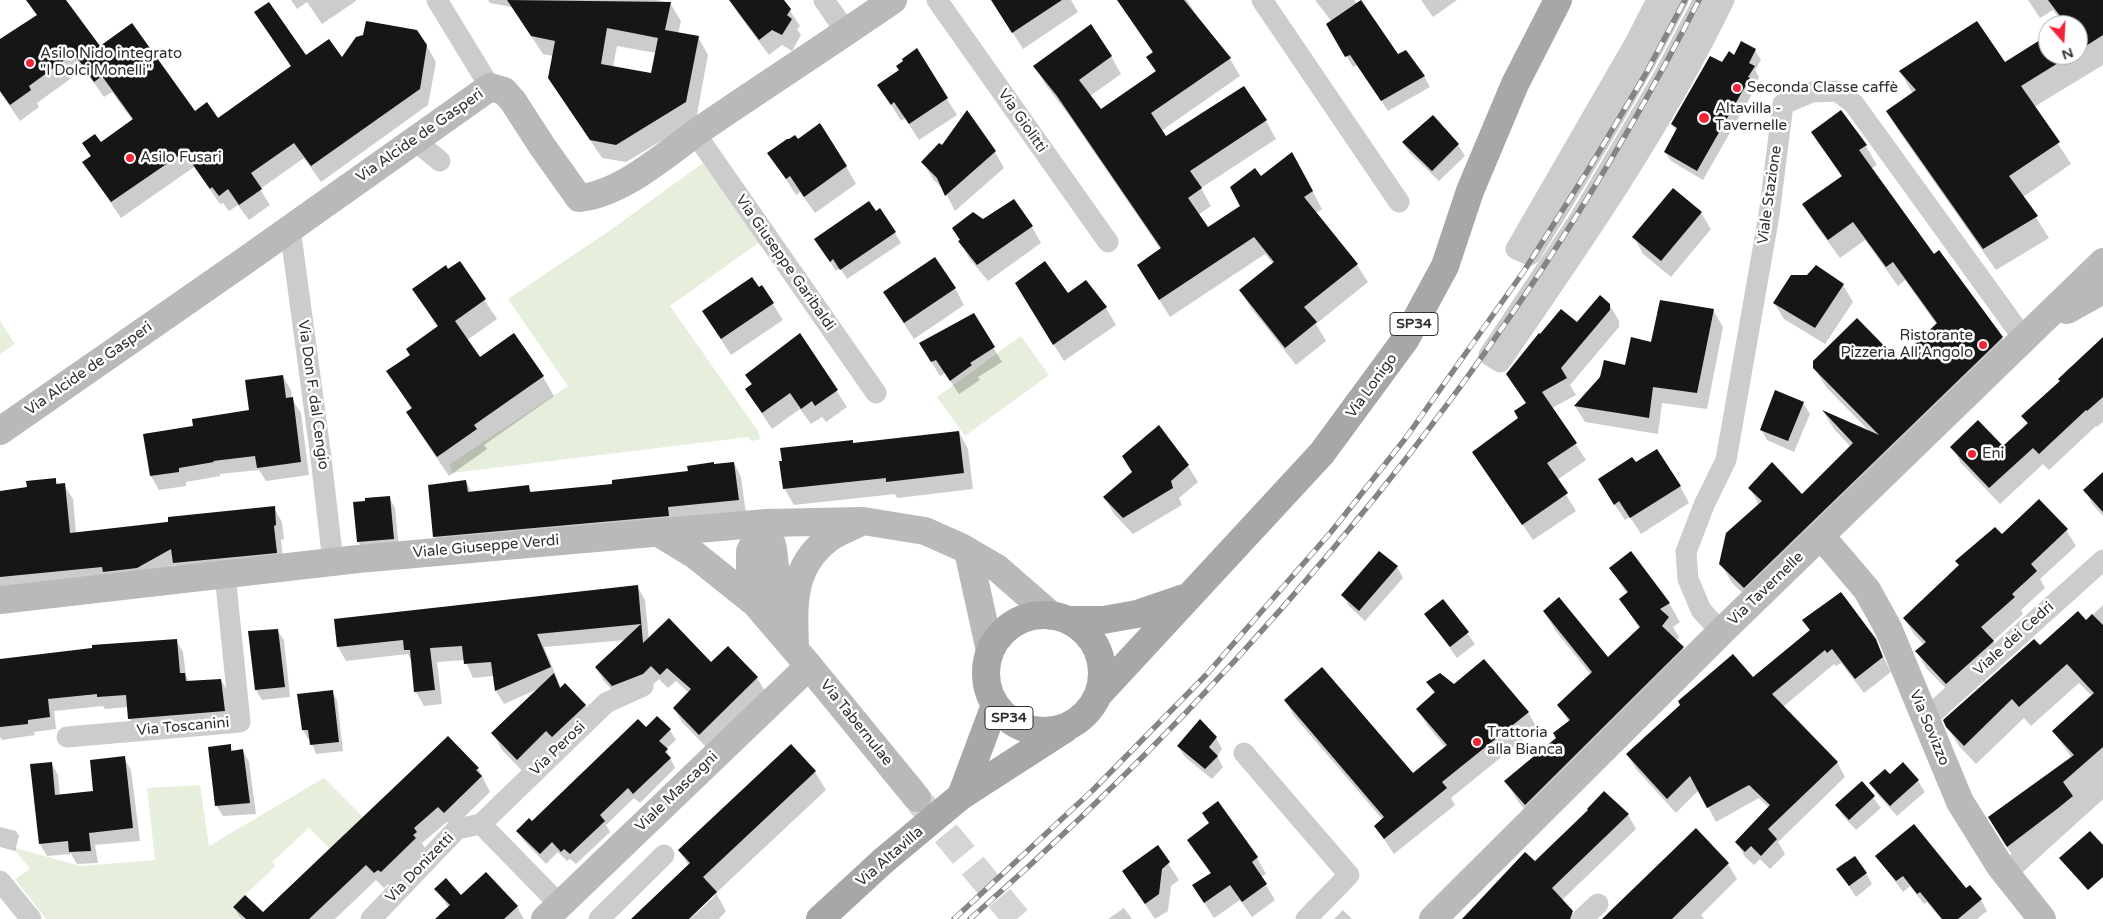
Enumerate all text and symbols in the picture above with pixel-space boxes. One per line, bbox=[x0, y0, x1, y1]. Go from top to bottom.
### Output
north arrow bbox=[2038, 15, 2088, 65]
text: N bbox=[2060, 44, 2076, 64]
place label: Asilo Nido integrato "I Dolci Monelli" bbox=[40, 45, 182, 80]
marker: Asilo Nido integrato "I Dolci Monelli" bbox=[24, 57, 36, 69]
place label: Seconda Classe caffè bbox=[1747, 79, 1898, 97]
marker: Seconda Classe caffè bbox=[1731, 82, 1743, 94]
street label: Via Alcide de Gasperi bbox=[353, 85, 487, 187]
street label: Via Giolitti bbox=[994, 86, 1050, 156]
place label: Altavilla - Tavernelle bbox=[1715, 100, 1787, 135]
marker: Altavilla - Tavernelle bbox=[1697, 111, 1711, 125]
street label: Viale Stazione bbox=[1754, 144, 1786, 246]
place label: Asilo Fusari bbox=[140, 149, 222, 167]
marker: Asilo Fusari bbox=[124, 152, 136, 164]
street label: Via Giuseppe Garibaldi bbox=[731, 192, 839, 334]
road number: SP34 bbox=[1390, 312, 1438, 336]
street label: Via Alcide de Gasperi bbox=[22, 318, 156, 420]
street label: Via Don F. dal Cengio bbox=[294, 319, 332, 471]
place label: Ristorante Pizzeria All'Angolo bbox=[1840, 327, 1973, 362]
marker: Ristorante Pizzeria All'Angolo bbox=[1977, 339, 1989, 351]
street label: Via Lonigo bbox=[1343, 350, 1401, 422]
place label: Eni bbox=[1982, 445, 2004, 463]
marker: Eni bbox=[1966, 448, 1978, 460]
street label: Viale Giuseppe Verdi bbox=[412, 532, 560, 562]
street label: Via Tavernelle bbox=[1724, 548, 1808, 630]
street label: Viale dei Cedri bbox=[1970, 598, 2058, 680]
street label: Via Tabernulae bbox=[816, 676, 896, 770]
street label: Via Sovizzo bbox=[1905, 688, 1953, 768]
road number: SP34 bbox=[985, 706, 1033, 730]
street label: Via Toscanini bbox=[136, 714, 230, 740]
street label: Via Perosi bbox=[526, 718, 590, 780]
place label: Trattoria alla Bianca bbox=[1487, 724, 1563, 759]
marker: Trattoria alla Bianca bbox=[1471, 736, 1483, 748]
street label: Viale Mascagni bbox=[632, 748, 722, 836]
street label: Via Altavilla bbox=[853, 823, 927, 891]
street label: Via Donizetti bbox=[382, 829, 458, 907]

